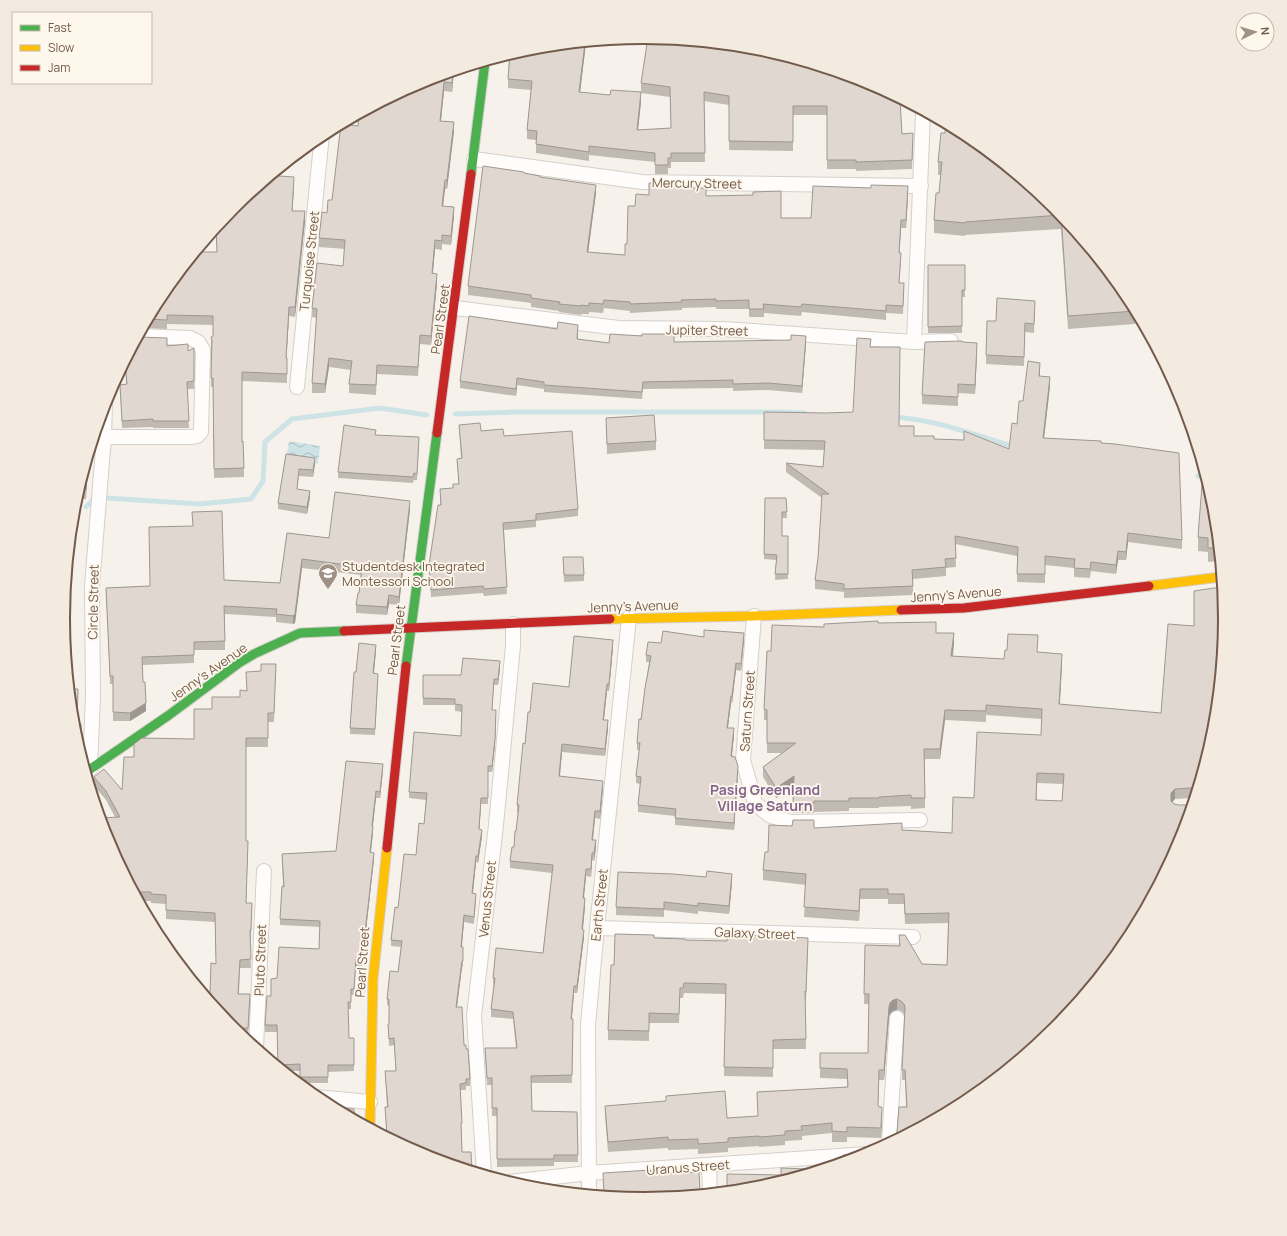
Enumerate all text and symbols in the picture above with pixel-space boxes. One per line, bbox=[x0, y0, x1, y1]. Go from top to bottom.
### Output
legend bbox=[12, 12, 152, 84]
north arrow bbox=[1235, 12, 1275, 52]
text: Fast bbox=[48, 19, 72, 36]
text: N bbox=[1258, 26, 1273, 36]
text: Slow bbox=[48, 39, 74, 56]
text: Jam bbox=[48, 59, 70, 76]
street label: Mercury Street bbox=[652, 173, 742, 193]
street label: Turquoise Street bbox=[295, 210, 323, 312]
street label: Pearl Street bbox=[426, 283, 454, 355]
street label: Jupiter Street bbox=[666, 320, 748, 340]
place label: Studentdesk Integrated Montessori School bbox=[342, 557, 485, 590]
school or university icon: Studentdesk Integrated Montessori School bbox=[317, 562, 339, 590]
street label: Circle Street bbox=[83, 564, 103, 640]
street label: Jenny's Avenue bbox=[910, 582, 1003, 606]
street label: Jenny's Avenue bbox=[587, 595, 679, 617]
street label: Pearl Street bbox=[383, 604, 409, 676]
street label: Jenny's Avenue bbox=[165, 638, 251, 706]
street label: Saturn Street bbox=[735, 670, 759, 752]
district label: Pasig Greenland Village Saturn bbox=[710, 780, 820, 815]
street label: Venus Street bbox=[474, 860, 500, 938]
street label: Earth Street bbox=[586, 868, 612, 942]
street label: Galaxy Street bbox=[714, 923, 796, 943]
street label: Pluto Street bbox=[250, 924, 270, 996]
street label: Pearl Street bbox=[351, 926, 373, 998]
street label: Uranus Street bbox=[646, 1155, 730, 1179]

